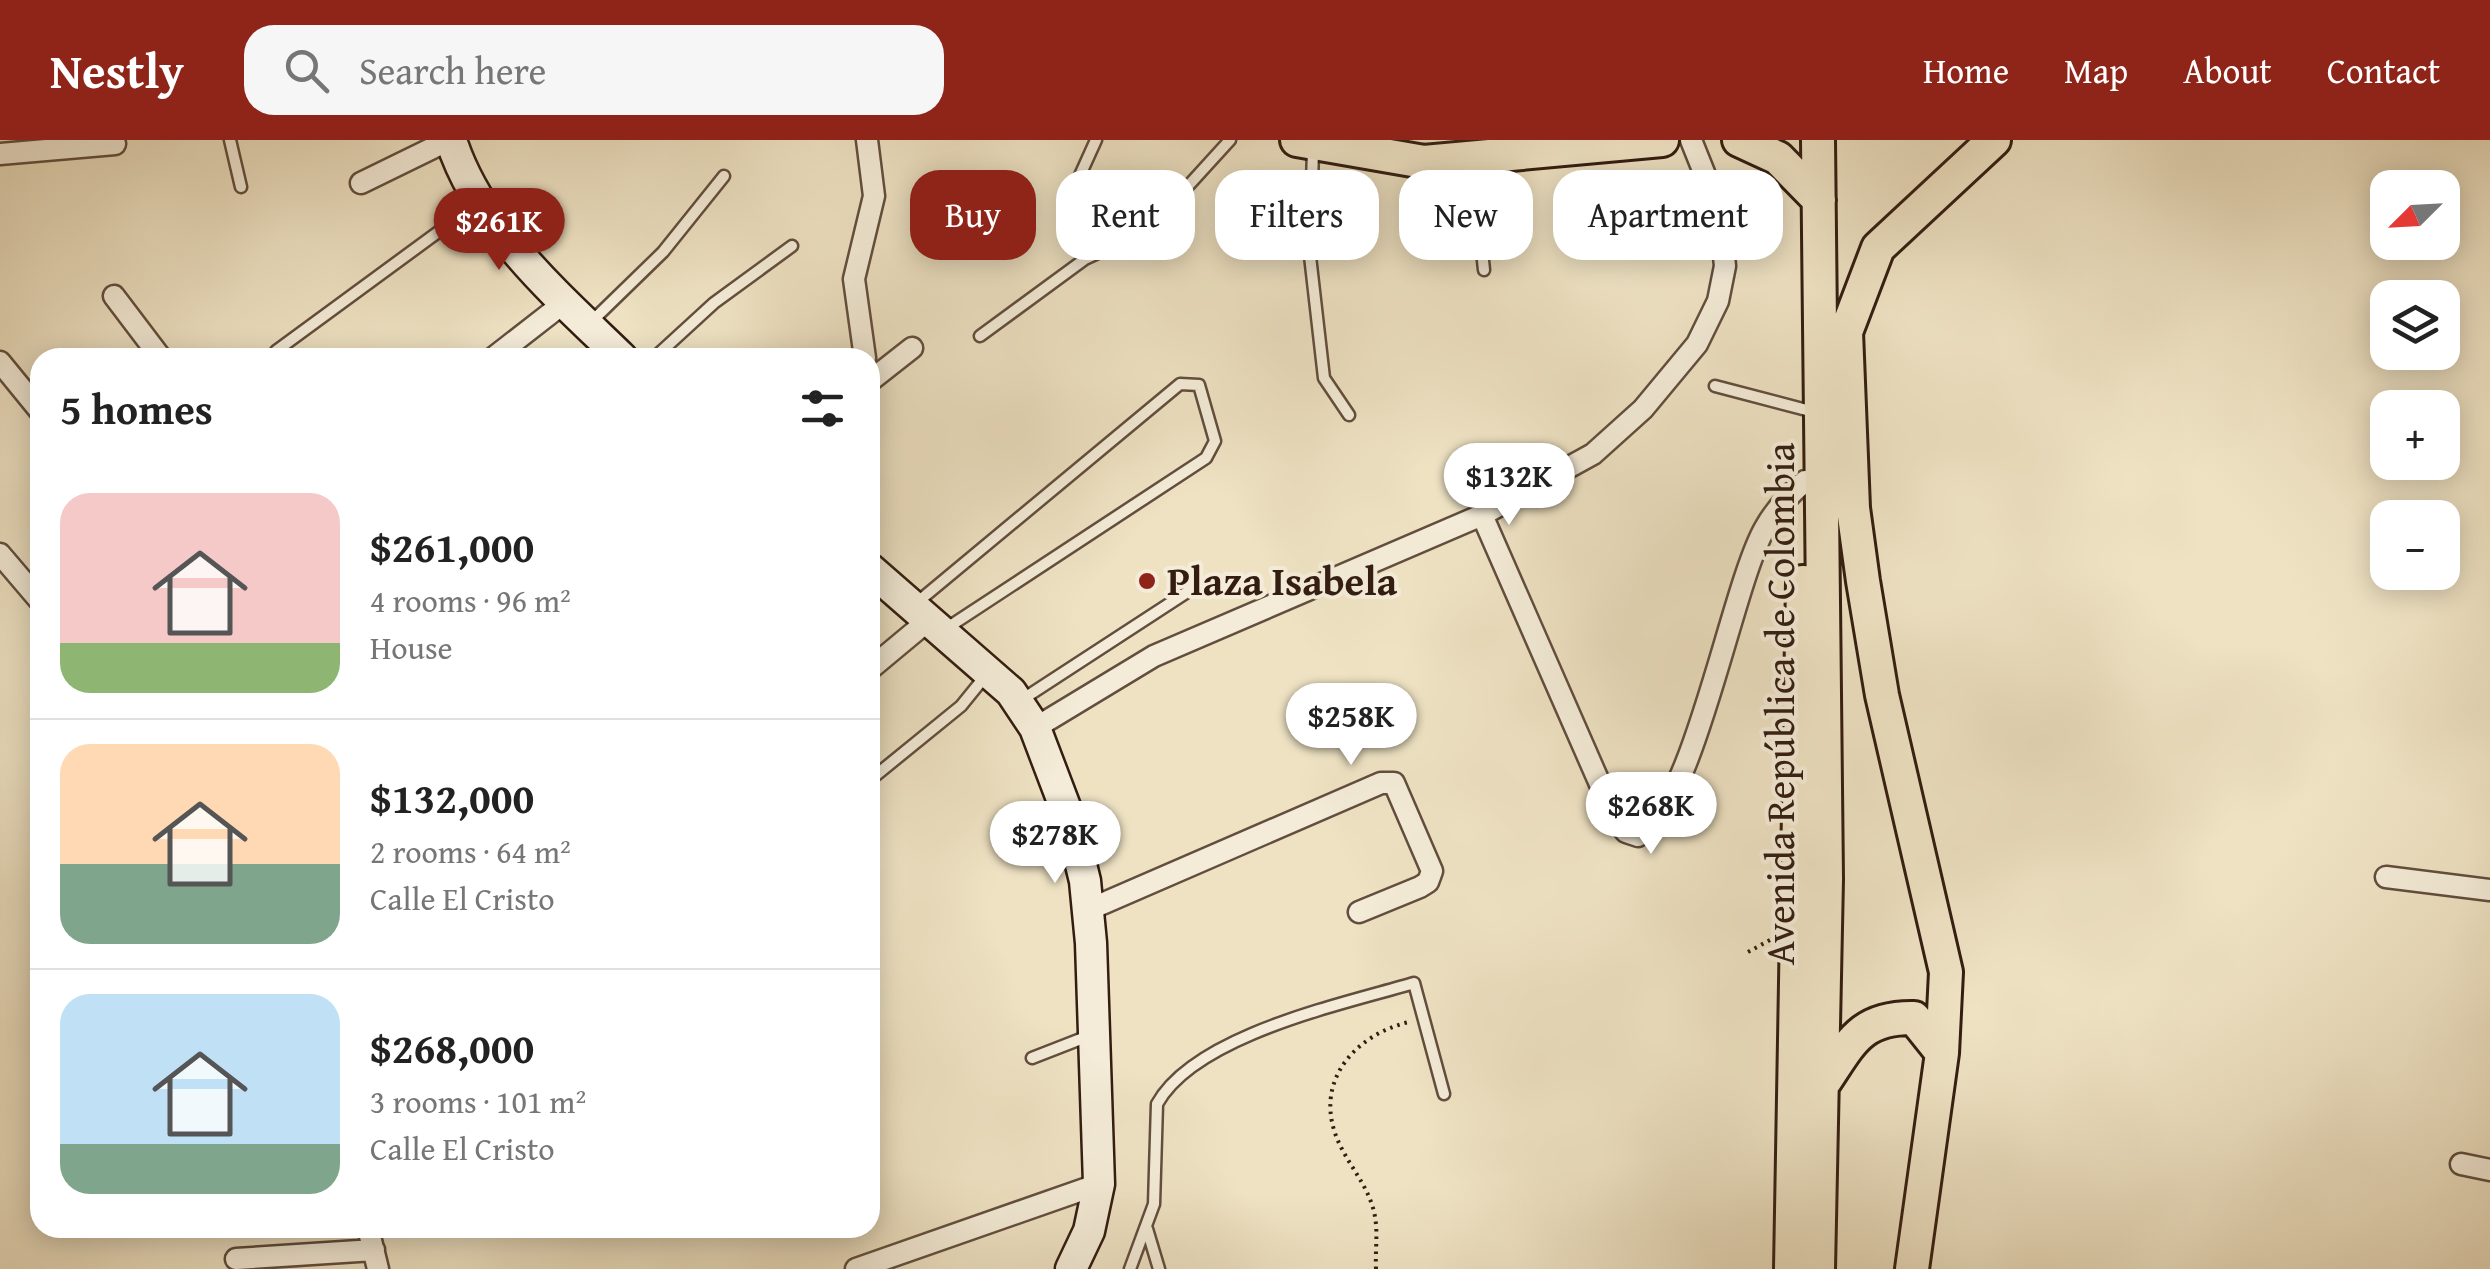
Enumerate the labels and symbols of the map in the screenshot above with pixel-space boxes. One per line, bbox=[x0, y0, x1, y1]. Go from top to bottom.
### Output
north arrow bbox=[2370, 170, 2460, 260]
pin: $261K bbox=[429, 188, 569, 273]
pin: $132K bbox=[1439, 443, 1579, 528]
street label: Avenida República de Colombia bbox=[1750, 443, 1809, 965]
place label: Plaza Isabela bbox=[1167, 551, 1398, 610]
marker: Plaza Isabela bbox=[1136, 570, 1158, 592]
pin: $258K bbox=[1281, 683, 1421, 768]
pin: $268K bbox=[1581, 772, 1721, 857]
pin: $278K bbox=[985, 801, 1125, 886]

